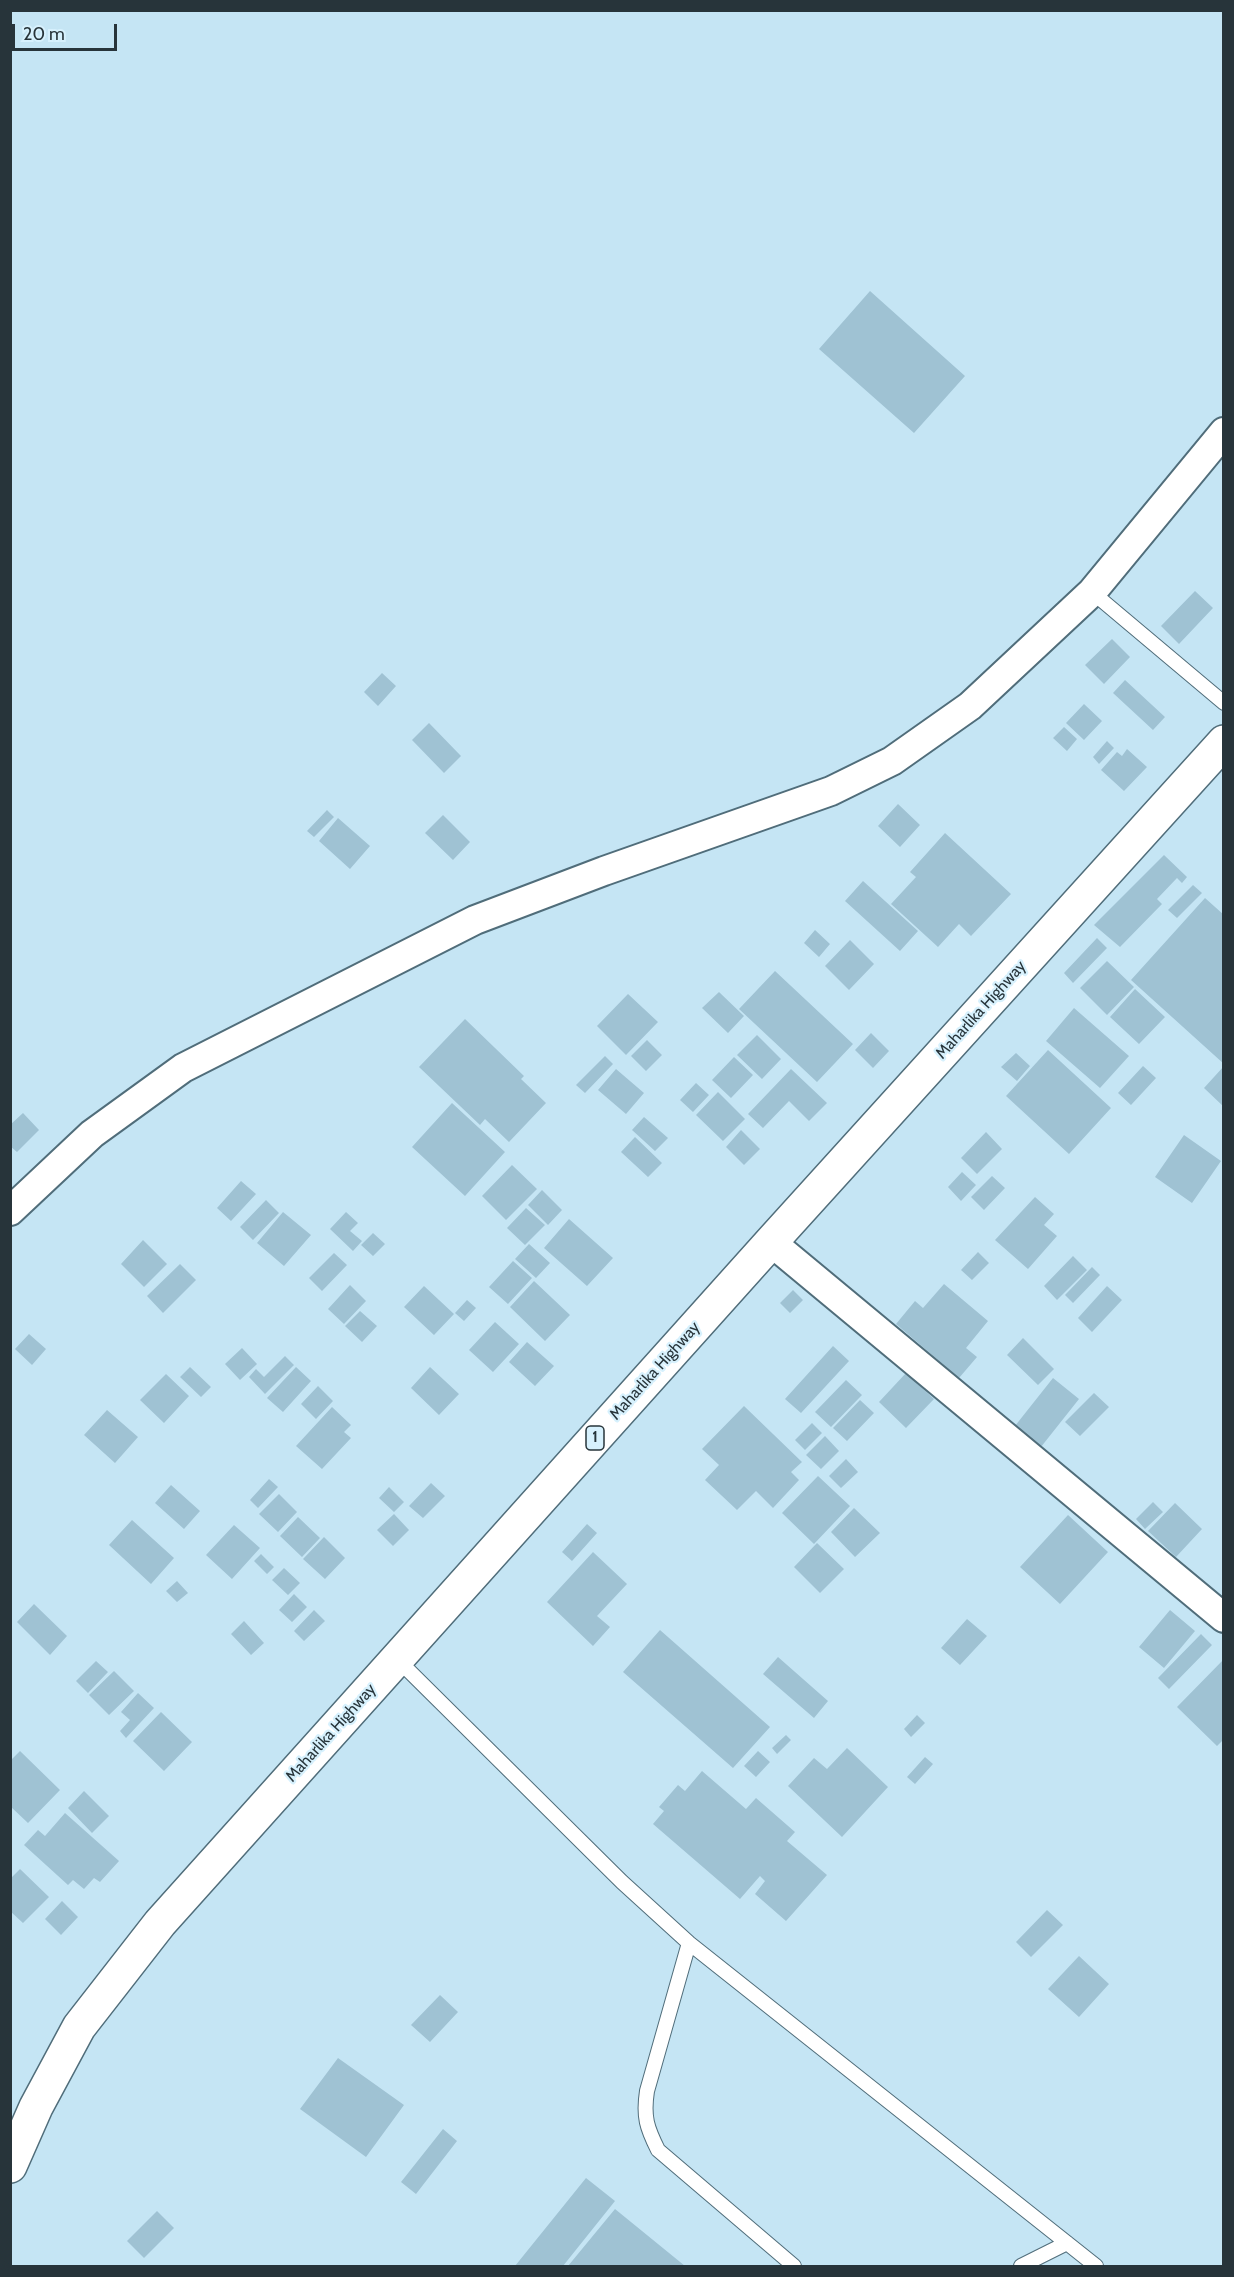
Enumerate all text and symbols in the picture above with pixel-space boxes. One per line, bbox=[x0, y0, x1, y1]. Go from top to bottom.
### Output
scale bar bbox=[15, 12, 120, 50]
text: 20 m bbox=[23, 23, 65, 45]
street label: Maharlika Highway bbox=[932, 957, 1030, 1063]
street label: Maharlika Highway bbox=[606, 1318, 704, 1424]
road number: 1 bbox=[586, 1426, 604, 1450]
street label: Maharlika Highway bbox=[282, 1680, 380, 1786]

